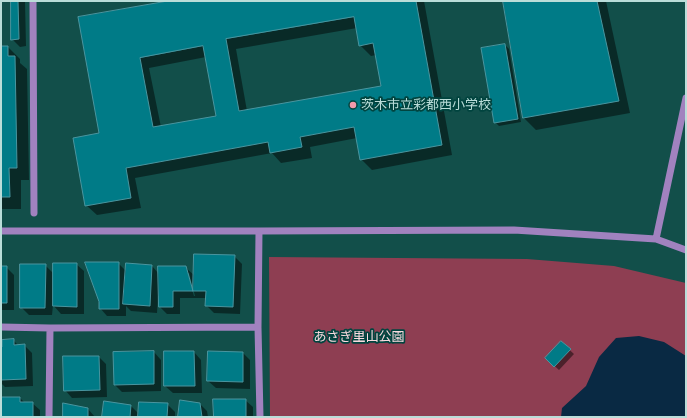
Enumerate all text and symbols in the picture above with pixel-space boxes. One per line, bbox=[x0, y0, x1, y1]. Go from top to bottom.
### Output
place label: 茨木市立彩都西小学校 bbox=[361, 97, 491, 113]
marker: 茨木市立彩都西小学校 bbox=[348, 100, 358, 110]
park label: あさぎ里山公園 bbox=[314, 329, 404, 345]

